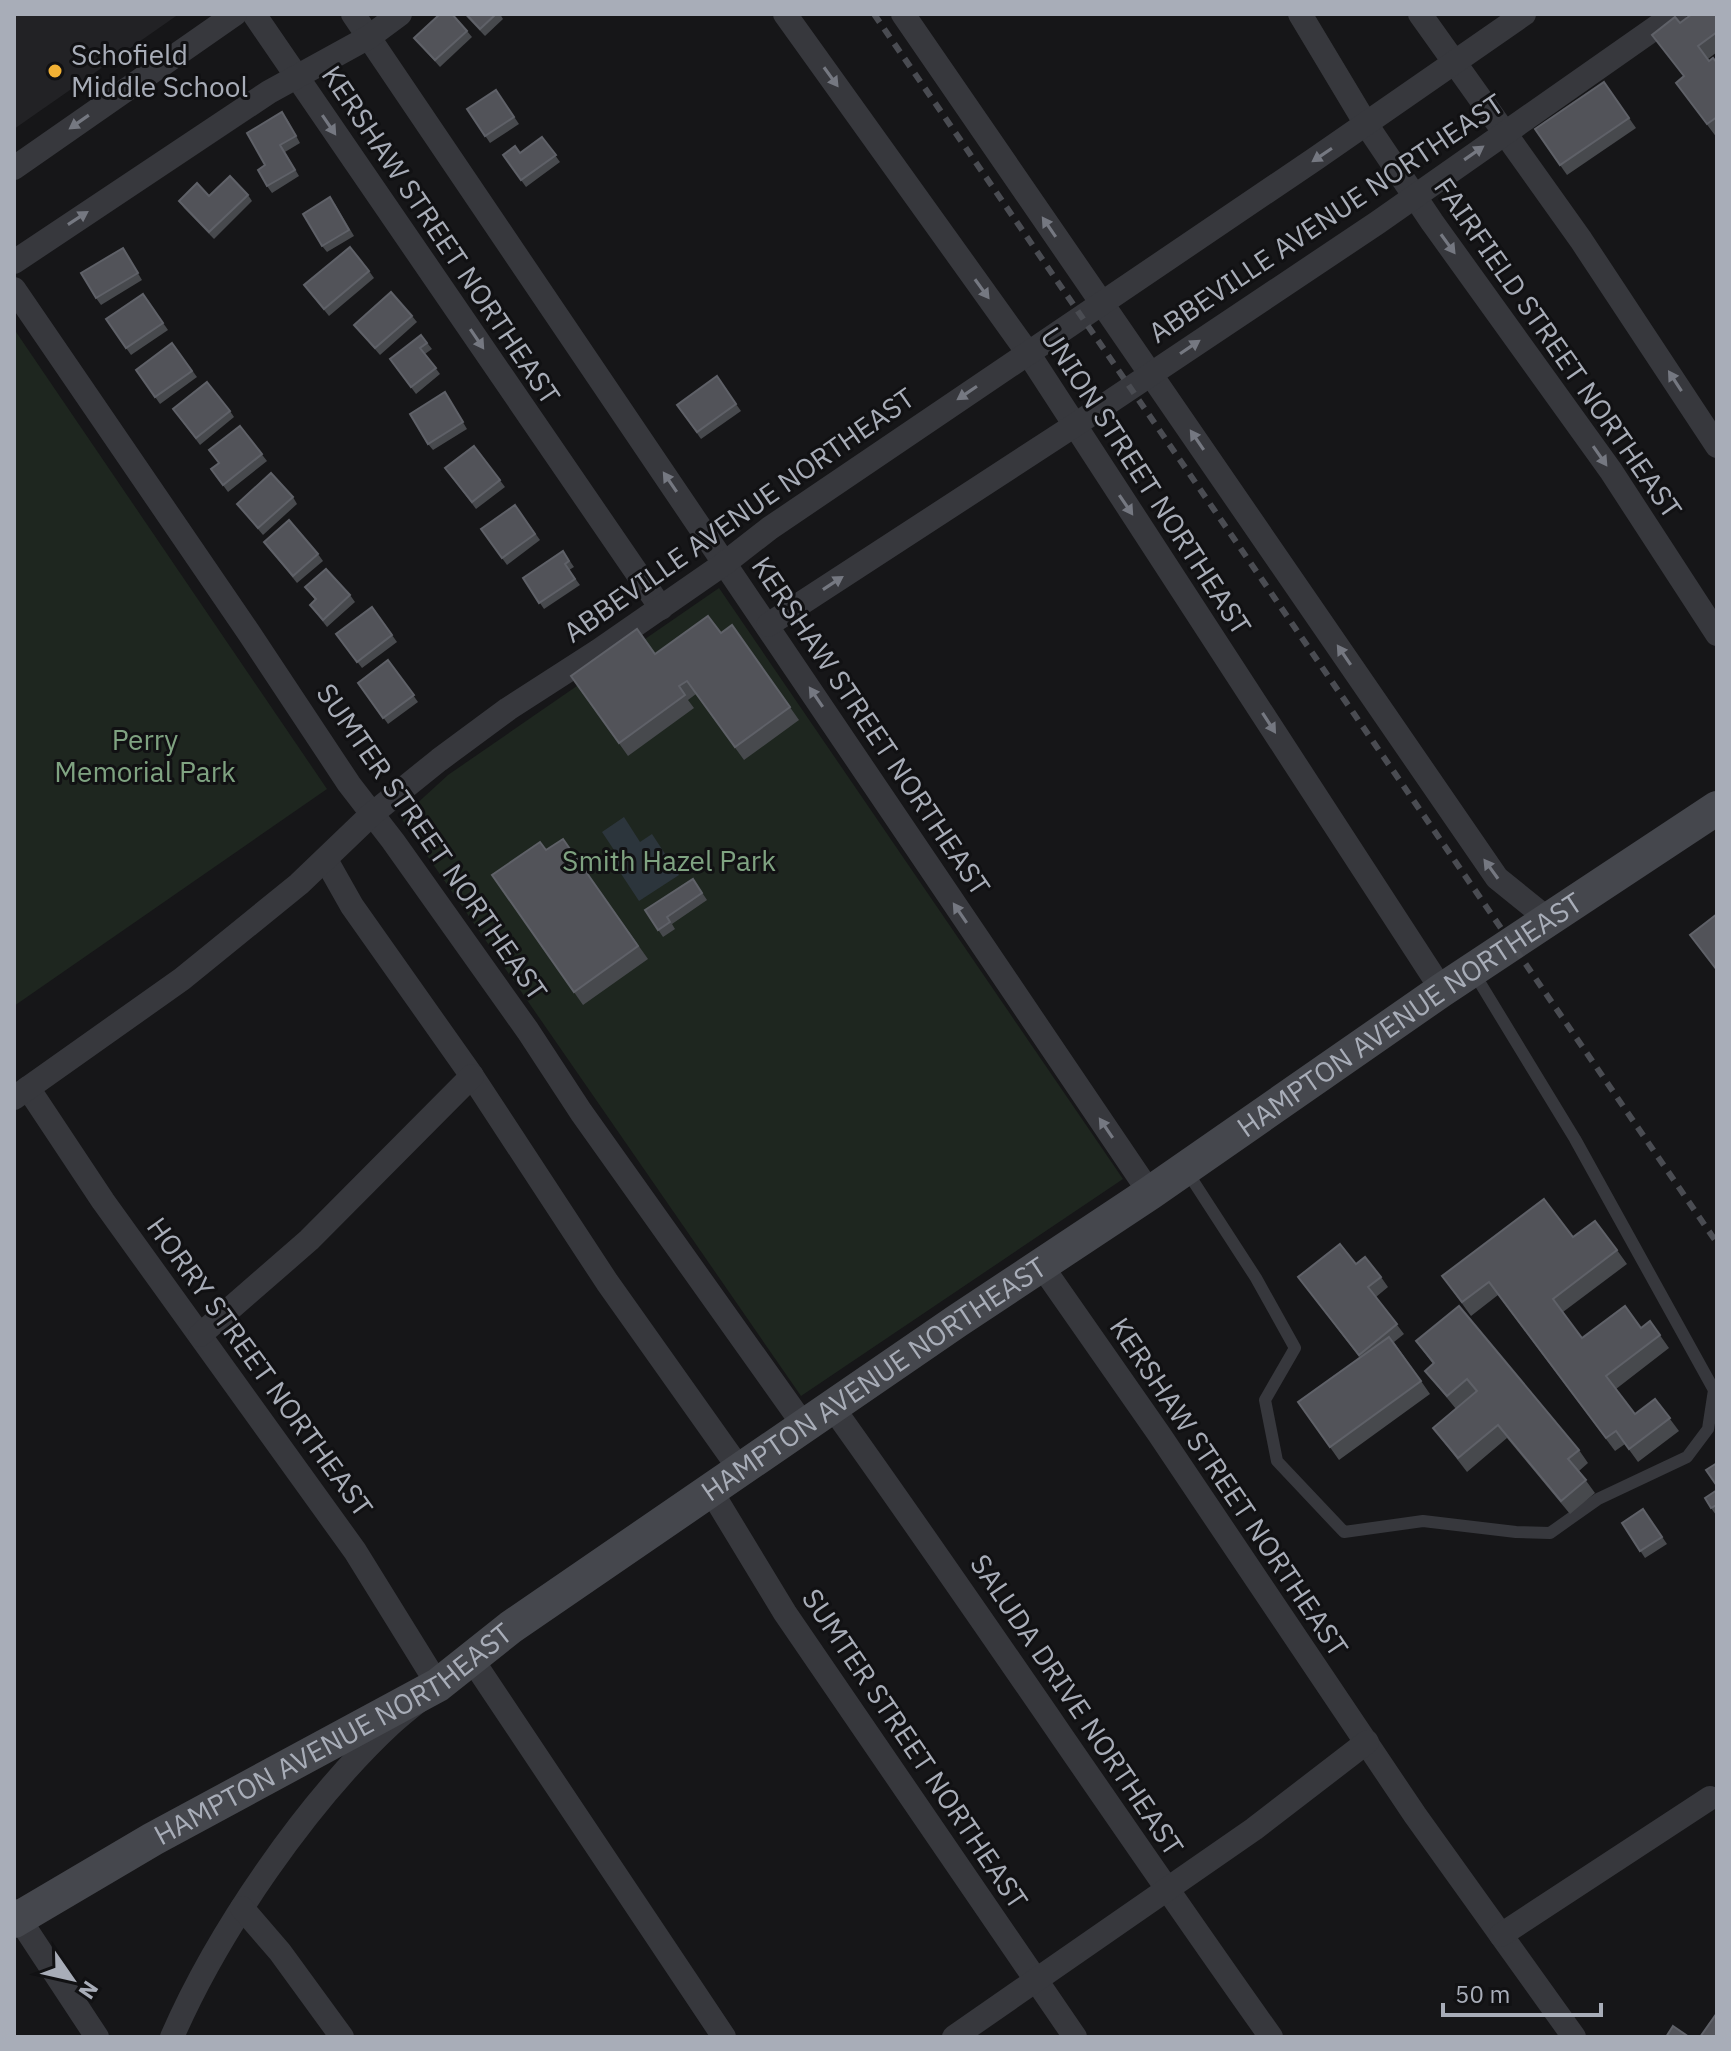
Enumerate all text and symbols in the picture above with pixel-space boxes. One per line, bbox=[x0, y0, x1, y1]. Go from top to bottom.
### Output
place label: Schofield Middle School bbox=[71, 36, 248, 105]
street label: KERSHAW STREET NORTHEAST bbox=[314, 58, 569, 411]
marker: Schofield Middle School bbox=[46, 62, 64, 80]
one-way arrow bbox=[822, 67, 838, 88]
street label: ABBEVILLE AVENUE NORTHEAST bbox=[1141, 85, 1510, 351]
one-way arrow bbox=[69, 114, 90, 129]
one-way arrow bbox=[321, 115, 336, 136]
one-way arrow bbox=[1464, 146, 1485, 161]
one-way arrow bbox=[1312, 147, 1333, 162]
street label: FAIRFIELD STREET NORTHEAST bbox=[1426, 170, 1691, 525]
one-way arrow bbox=[67, 211, 89, 225]
one-way arrow bbox=[1041, 216, 1056, 237]
one-way arrow bbox=[1440, 234, 1456, 255]
one-way arrow bbox=[974, 278, 990, 300]
street label: UNION STREET NORTHEAST bbox=[1033, 320, 1260, 642]
one-way arrow bbox=[469, 328, 484, 349]
one-way arrow bbox=[1180, 340, 1201, 355]
one-way arrow bbox=[1667, 370, 1682, 391]
street label: ABBEVILLE AVENUE NORTHEAST bbox=[556, 379, 922, 650]
one-way arrow bbox=[956, 385, 977, 400]
one-way arrow bbox=[1190, 430, 1205, 451]
one-way arrow bbox=[1592, 445, 1607, 466]
one-way arrow bbox=[663, 471, 678, 492]
one-way arrow bbox=[1118, 494, 1133, 516]
street label: KERSHAW STREET NORTHEAST bbox=[744, 549, 999, 902]
one-way arrow bbox=[822, 576, 844, 590]
one-way arrow bbox=[1337, 644, 1352, 665]
street label: SUMTER STREET NORTHEAST bbox=[309, 676, 556, 1007]
one-way arrow bbox=[809, 686, 824, 707]
one-way arrow bbox=[1261, 712, 1276, 733]
park label: Perry Memorial Park bbox=[54, 721, 236, 790]
park label: Smith Hazel Park bbox=[562, 842, 776, 879]
one-way arrow bbox=[1483, 858, 1499, 880]
street label: HAMPTON AVENUE NORTHEAST bbox=[1229, 883, 1589, 1145]
one-way arrow bbox=[954, 902, 968, 924]
one-way arrow bbox=[1099, 1118, 1114, 1139]
street label: HORRY STREET NORTHEAST bbox=[139, 1210, 382, 1524]
street label: HAMPTON AVENUE NORTHEAST bbox=[694, 1248, 1053, 1509]
street label: KERSHAW STREET NORTHEAST bbox=[1102, 1310, 1357, 1663]
street label: SALUDA DRIVE NORTHEAST bbox=[962, 1547, 1192, 1863]
street label: SUMTER STREET NORTHEAST bbox=[794, 1581, 1037, 1916]
street label: HAMPTON AVENUE NORTHEAST bbox=[147, 1614, 519, 1853]
north arrow bbox=[32, 1939, 112, 2019]
scale bar bbox=[1443, 1967, 1601, 2017]
text: N bbox=[73, 1976, 105, 2005]
text: 50 m bbox=[1455, 1978, 1510, 2010]

